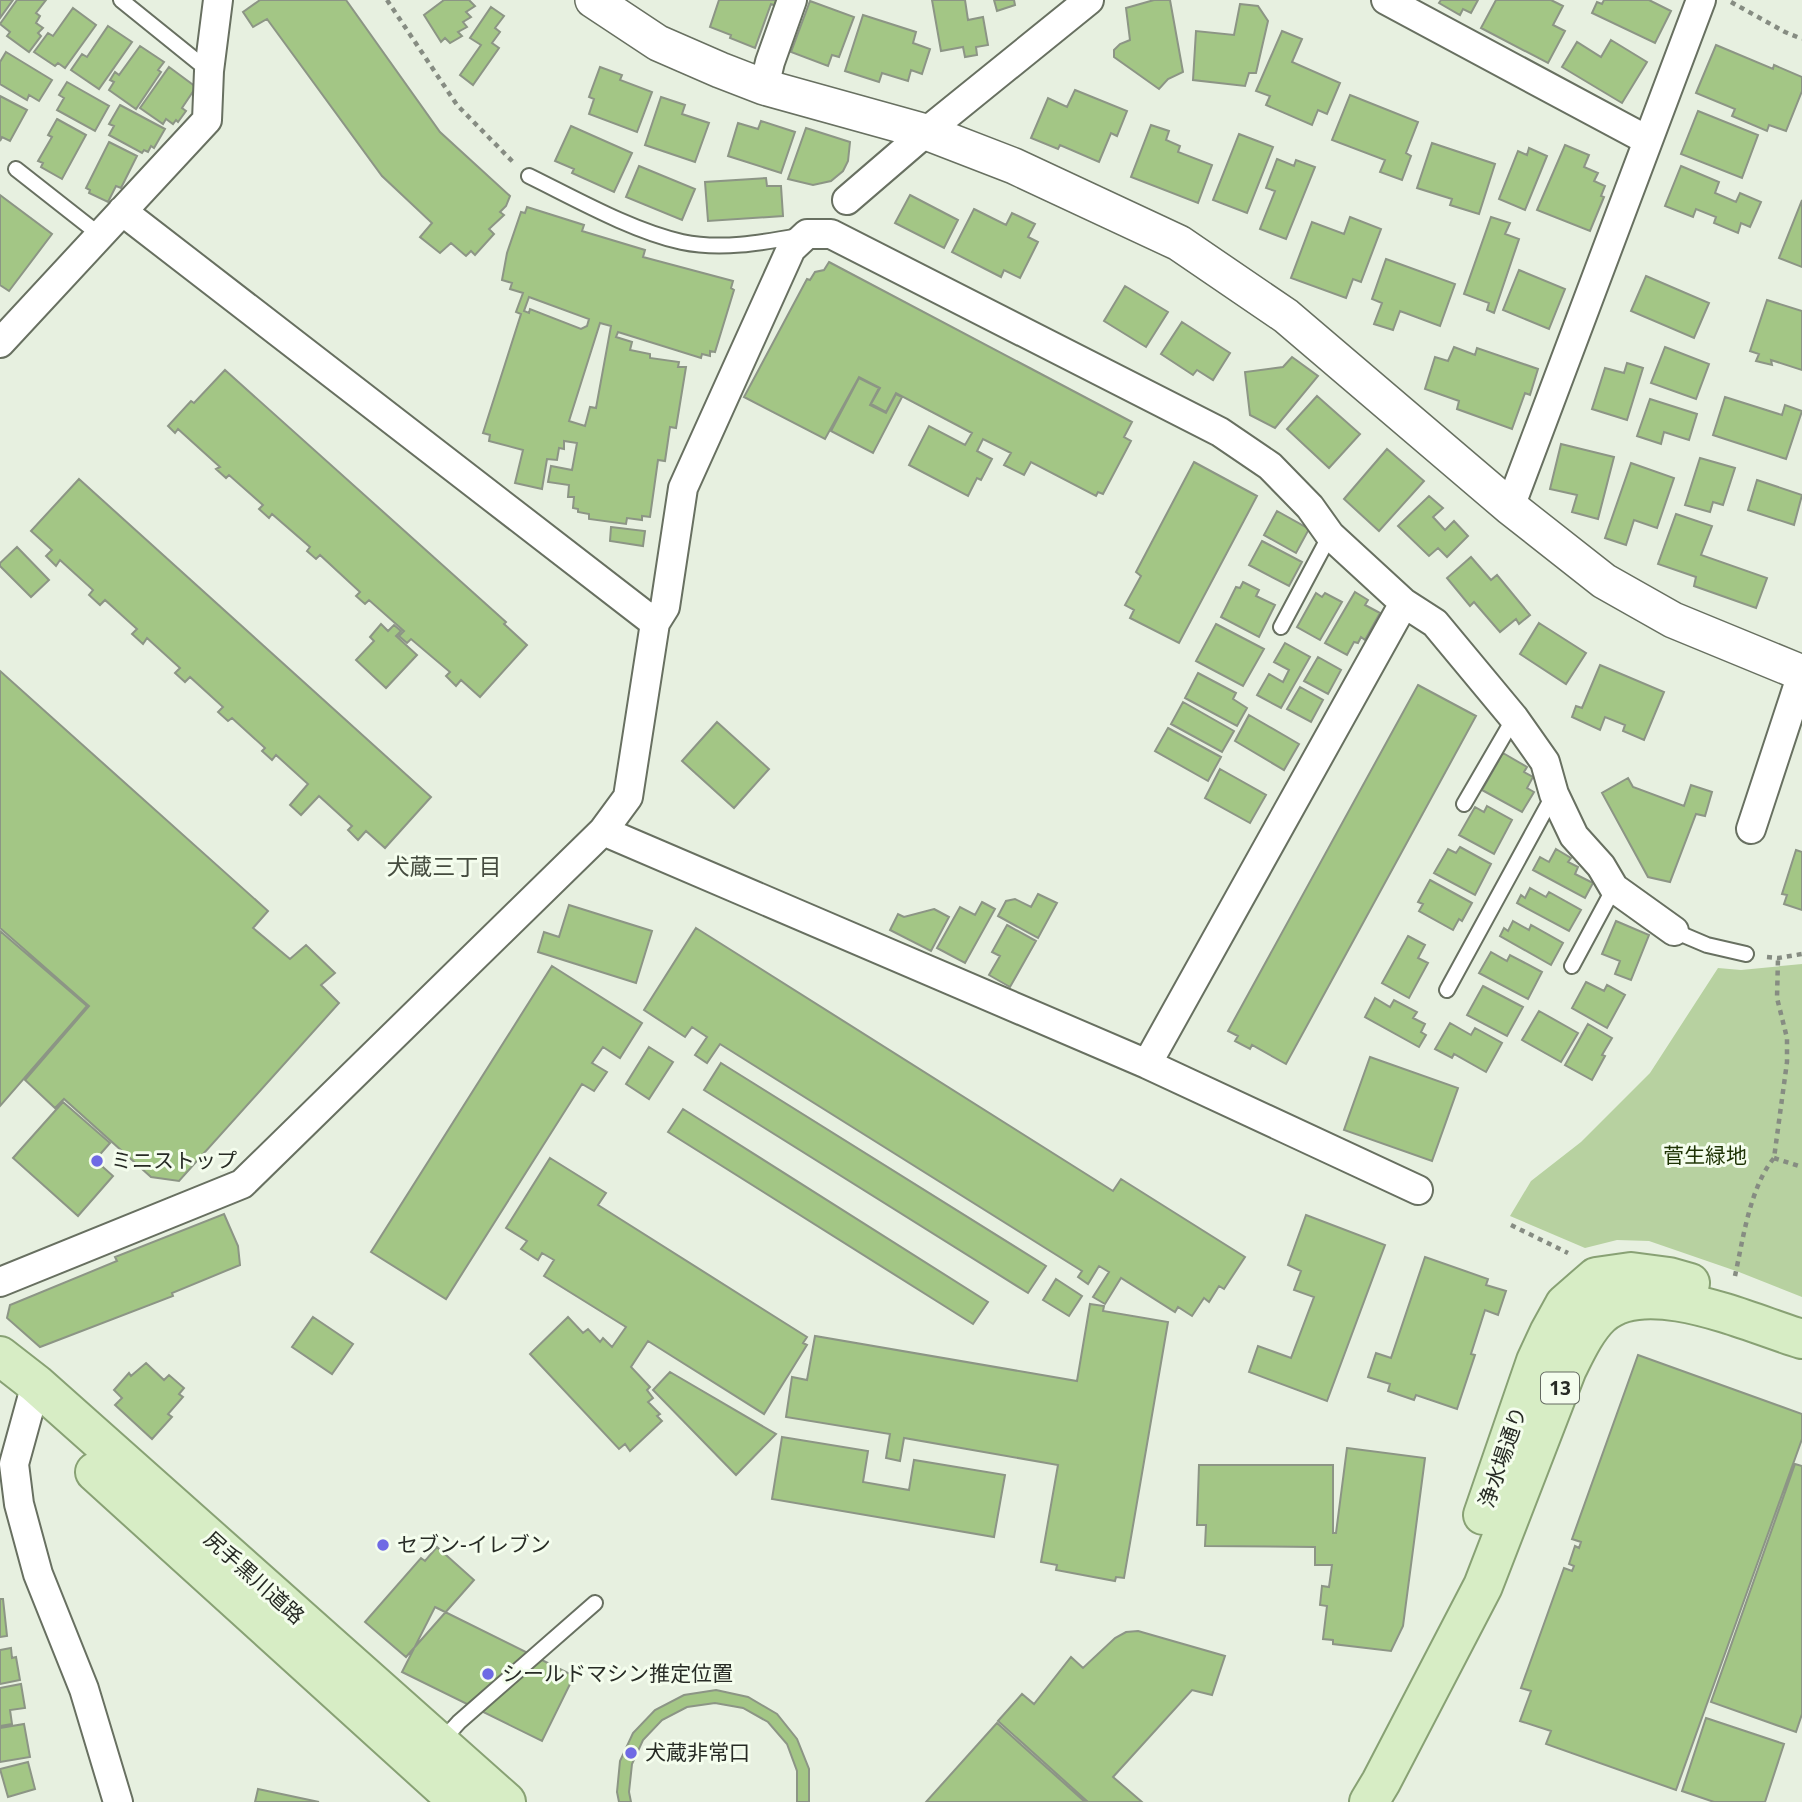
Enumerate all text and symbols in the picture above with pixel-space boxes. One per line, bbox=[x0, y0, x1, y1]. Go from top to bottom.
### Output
district label: 犬蔵三丁目 bbox=[387, 850, 502, 882]
park label: 菅生緑地 bbox=[1663, 1141, 1747, 1169]
place label: ミニストップ bbox=[111, 1146, 237, 1174]
marker: ミニストップ bbox=[89, 1153, 105, 1169]
road number: 13 bbox=[1541, 1372, 1579, 1404]
street label: 浄水場通り bbox=[1472, 1402, 1532, 1511]
street label: 尻手黒川道路 bbox=[198, 1525, 311, 1630]
place label: セブン-イレブン bbox=[397, 1530, 551, 1558]
marker: セブン-イレブン bbox=[375, 1537, 391, 1553]
place label: シールドマシン推定位置 bbox=[502, 1659, 733, 1687]
marker: シールドマシン推定位置 bbox=[480, 1666, 496, 1682]
place label: 犬蔵非常口 bbox=[645, 1738, 750, 1766]
marker: 犬蔵非常口 bbox=[623, 1745, 639, 1761]

